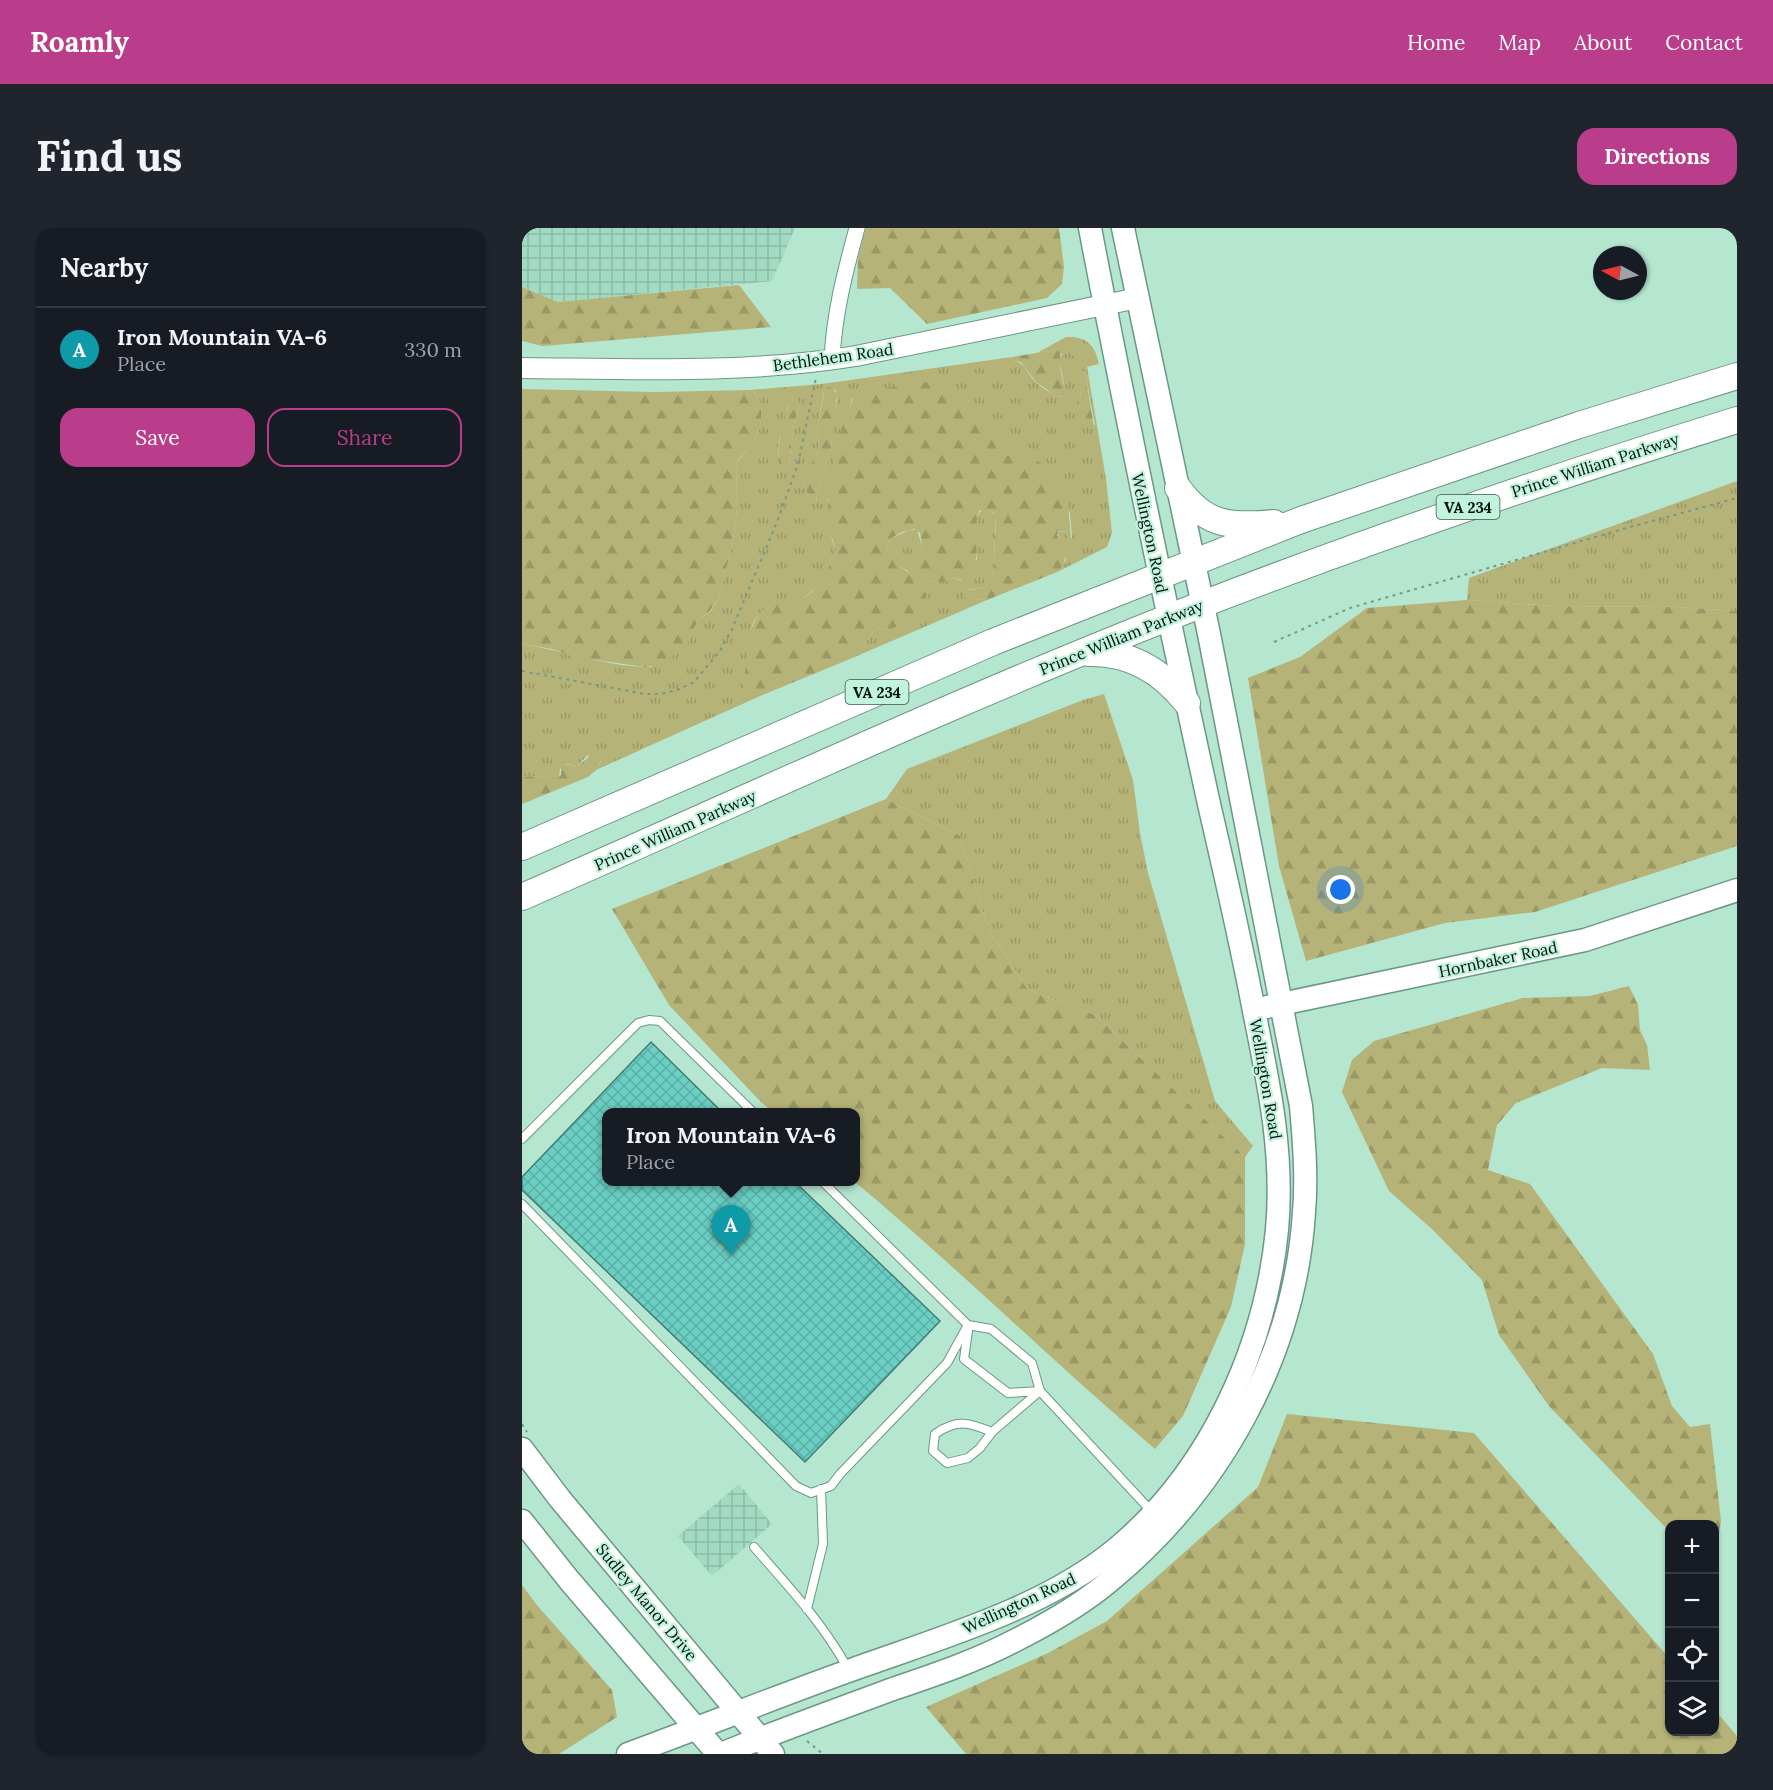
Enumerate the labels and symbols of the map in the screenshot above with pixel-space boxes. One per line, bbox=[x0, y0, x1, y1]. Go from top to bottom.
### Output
north arrow bbox=[1593, 246, 1647, 300]
street label: Bethlehem Road bbox=[772, 339, 895, 375]
street label: Prince William Parkway bbox=[1509, 428, 1682, 502]
street label: Wellington Road bbox=[1128, 471, 1173, 595]
road number: VA 234 bbox=[1436, 495, 1500, 519]
street label: Prince William Parkway bbox=[1036, 595, 1206, 679]
road number: VA 234 bbox=[846, 680, 908, 704]
street label: Prince William Parkway bbox=[591, 785, 759, 875]
your location bbox=[1326, 875, 1355, 904]
street label: Hornbaker Road bbox=[1437, 937, 1560, 981]
street label: Wellington Road bbox=[1246, 1017, 1287, 1141]
pin: A bbox=[712, 1206, 750, 1255]
street label: Sudley Manor Drive bbox=[592, 1539, 702, 1665]
street label: Wellington Road bbox=[959, 1568, 1079, 1638]

